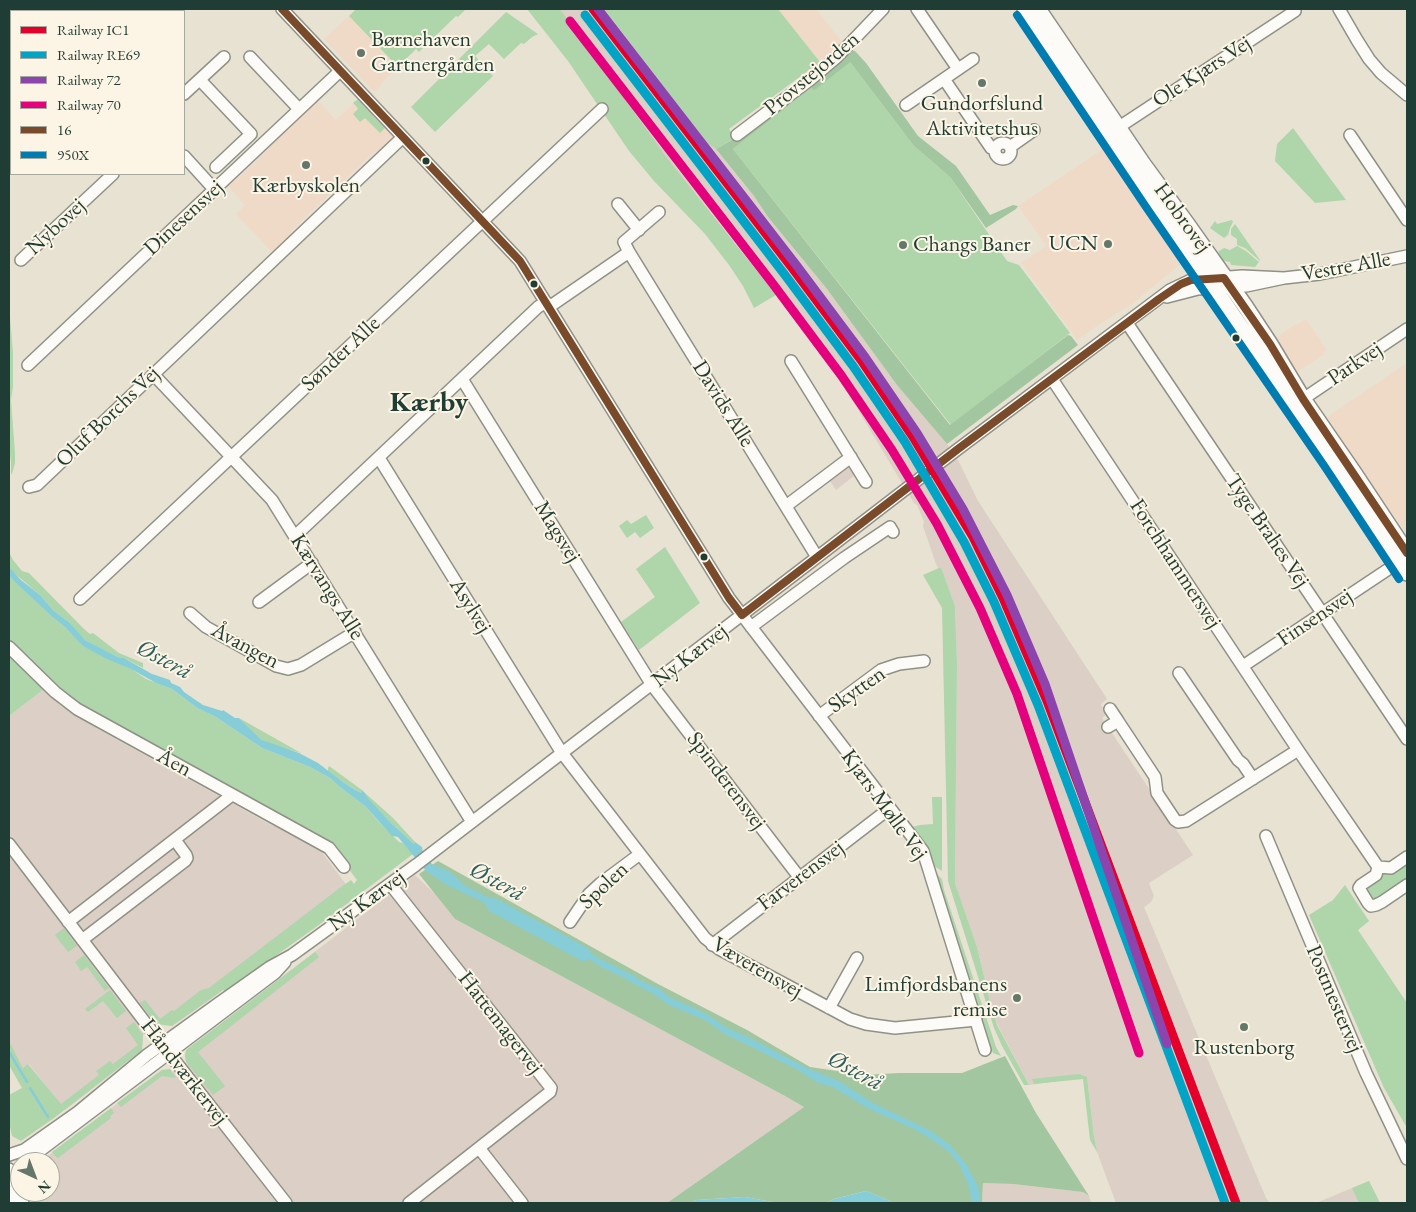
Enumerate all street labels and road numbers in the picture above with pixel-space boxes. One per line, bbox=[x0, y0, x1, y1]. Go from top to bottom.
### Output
street label: Provstejorden bbox=[759, 26, 865, 122]
street label: Ole Kjærs Vej bbox=[1148, 30, 1256, 114]
street label: Dinesensvej bbox=[139, 175, 229, 261]
street label: Hobrovej bbox=[1148, 178, 1216, 258]
street label: Nybovej bbox=[21, 193, 91, 261]
street label: Vestre Alle bbox=[1299, 246, 1393, 288]
street label: Sønder Alle bbox=[296, 311, 386, 397]
street label: Parkvej bbox=[1323, 336, 1387, 392]
street label: Davids Alle bbox=[686, 356, 760, 452]
street label: Oluf Borchs Vej bbox=[51, 361, 165, 473]
street label: Tyge Brahes Vej bbox=[1219, 469, 1315, 593]
street label: Forchhammersvej bbox=[1123, 494, 1227, 634]
street label: Magsvej bbox=[528, 496, 586, 568]
street label: Kærvangs Alle bbox=[284, 529, 370, 645]
street label: Asylvej bbox=[443, 574, 497, 638]
street label: Finsensvej bbox=[1272, 583, 1358, 653]
street label: Åvangen bbox=[207, 617, 283, 675]
street label: Ny Kærvej bbox=[647, 618, 733, 694]
street label: Skytten bbox=[823, 661, 891, 719]
street label: Spinderensvej bbox=[681, 727, 771, 835]
street label: Åen bbox=[152, 743, 196, 783]
street label: Kjærs Mølle Vej bbox=[835, 744, 933, 866]
street label: Farverensvej bbox=[752, 835, 850, 917]
street label: Spolen bbox=[574, 857, 634, 915]
street label: Ny Kærvej bbox=[323, 864, 411, 938]
street label: Væverensvej bbox=[707, 932, 807, 1004]
street label: Postmestervej bbox=[1300, 941, 1368, 1057]
street label: Hattemagervej bbox=[452, 966, 548, 1080]
street label: Håndværkervej bbox=[134, 1014, 234, 1130]

